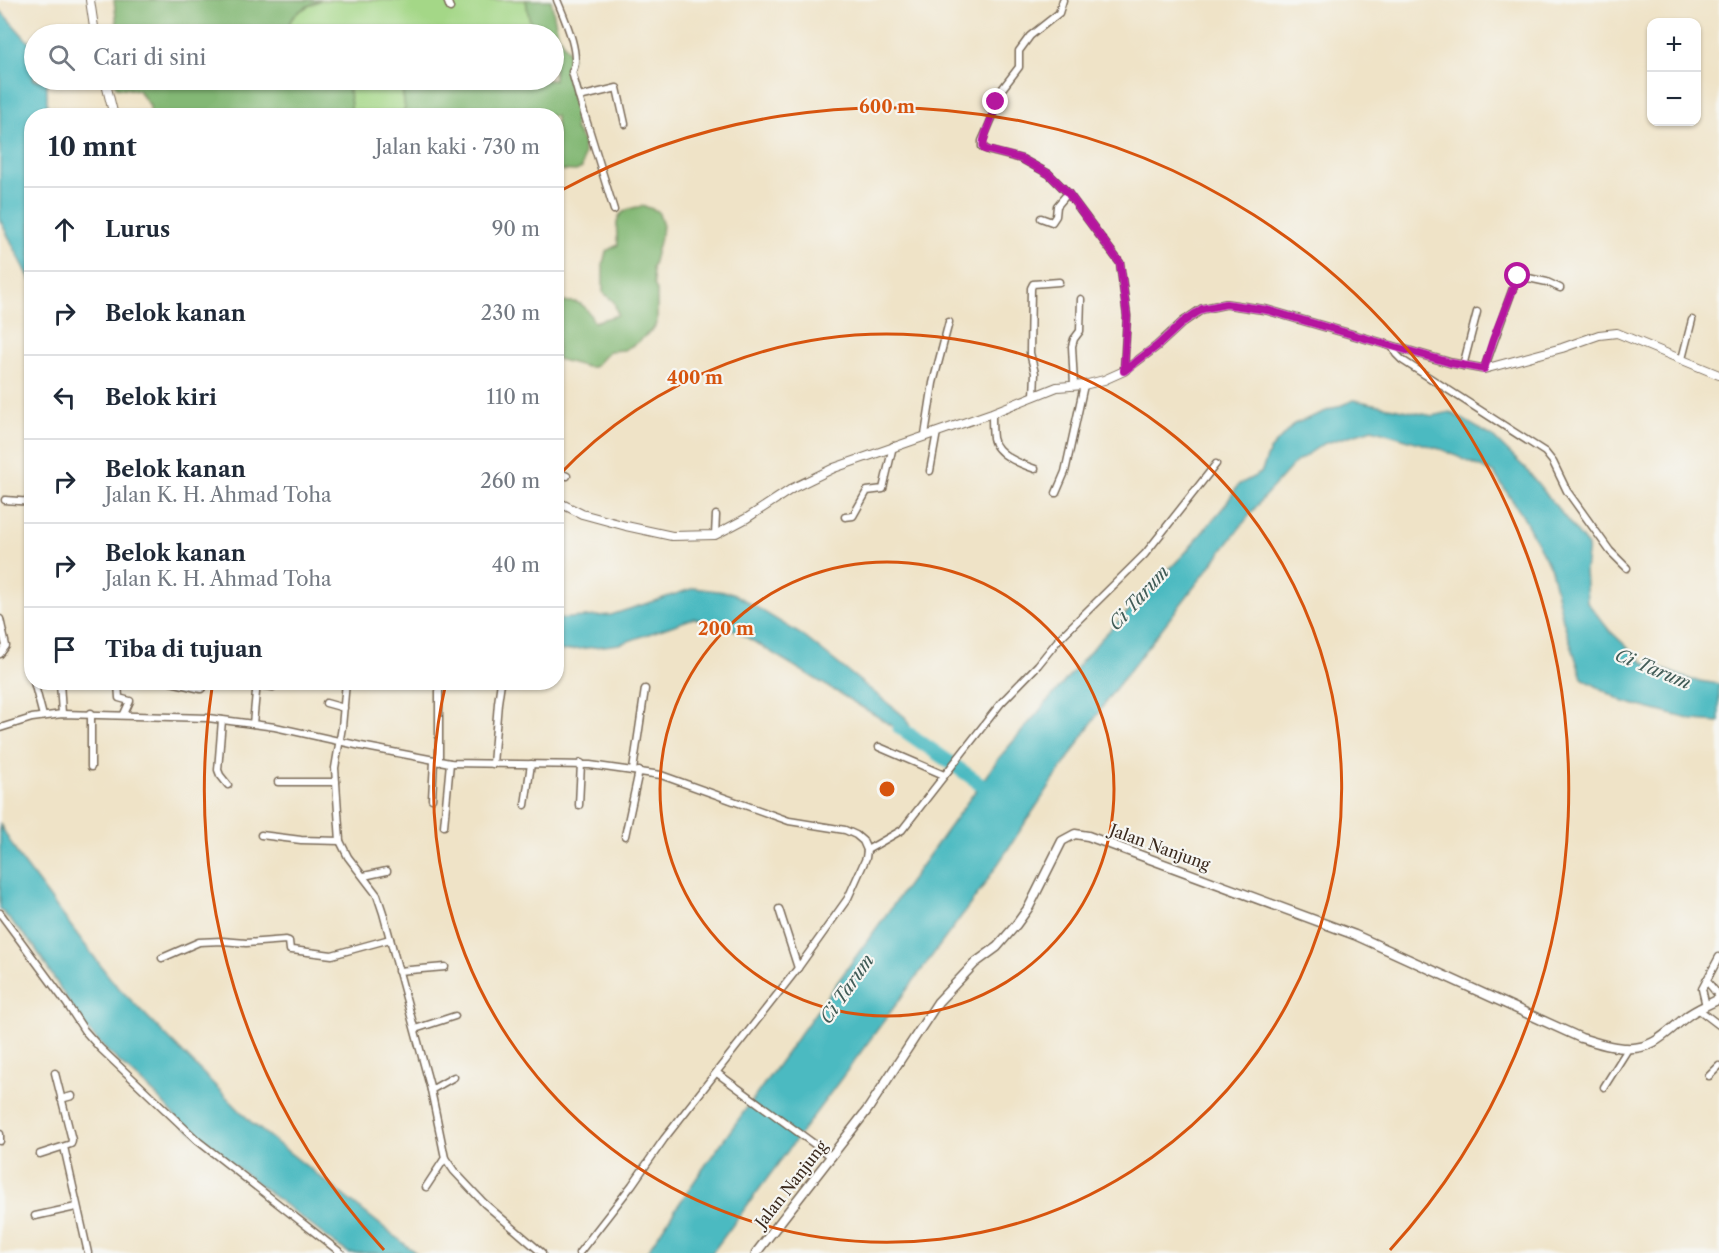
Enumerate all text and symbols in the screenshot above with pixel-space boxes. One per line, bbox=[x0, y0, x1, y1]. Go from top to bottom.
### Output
map controls bbox=[1647, 18, 1701, 126]
button: + bbox=[1647, 18, 1701, 72]
search box bbox=[24, 24, 564, 90]
icon: search bbox=[45, 41, 78, 74]
text: Cari di sini bbox=[93, 44, 206, 71]
button: − bbox=[1647, 72, 1701, 126]
route end bbox=[982, 88, 1008, 114]
text: 600 m bbox=[859, 96, 915, 118]
text: 10 mnt bbox=[48, 131, 137, 163]
text: Jalan kaki · 730 m bbox=[375, 135, 540, 159]
icon: ahead bbox=[48, 213, 81, 246]
text: Lurus bbox=[105, 216, 170, 243]
text: 90 m bbox=[492, 217, 540, 241]
route start bbox=[1504, 262, 1530, 288]
icon: right bbox=[48, 297, 81, 330]
text: Belok kanan bbox=[105, 300, 246, 327]
text: 230 m bbox=[481, 301, 540, 325]
text: 400 m bbox=[667, 367, 723, 389]
icon: left bbox=[48, 381, 81, 414]
text: Belok kiri bbox=[105, 384, 217, 411]
text: 110 m bbox=[487, 385, 540, 409]
text: Belok kanan bbox=[105, 456, 246, 483]
icon: right bbox=[48, 465, 81, 498]
text: 260 m bbox=[480, 469, 540, 493]
text: Jalan K. H. Ahmad Toha bbox=[105, 483, 332, 507]
text: Belok kanan bbox=[105, 540, 246, 567]
icon: right bbox=[48, 549, 81, 582]
text: 40 m bbox=[492, 553, 540, 577]
water label: Ci Tarum bbox=[1104, 561, 1174, 635]
text: Jalan K. H. Ahmad Toha bbox=[105, 567, 332, 591]
text: 200 m bbox=[698, 618, 754, 640]
icon: arrive bbox=[48, 633, 81, 666]
text: Tiba di tujuan bbox=[105, 636, 263, 663]
water label: Ci Tarum bbox=[1612, 644, 1694, 694]
centre of rings bbox=[877, 779, 897, 799]
street label: Jalan Nanjung bbox=[1104, 819, 1214, 875]
water label: Ci Tarum bbox=[815, 950, 879, 1028]
street label: Jalan Nanjung bbox=[749, 1136, 832, 1234]

